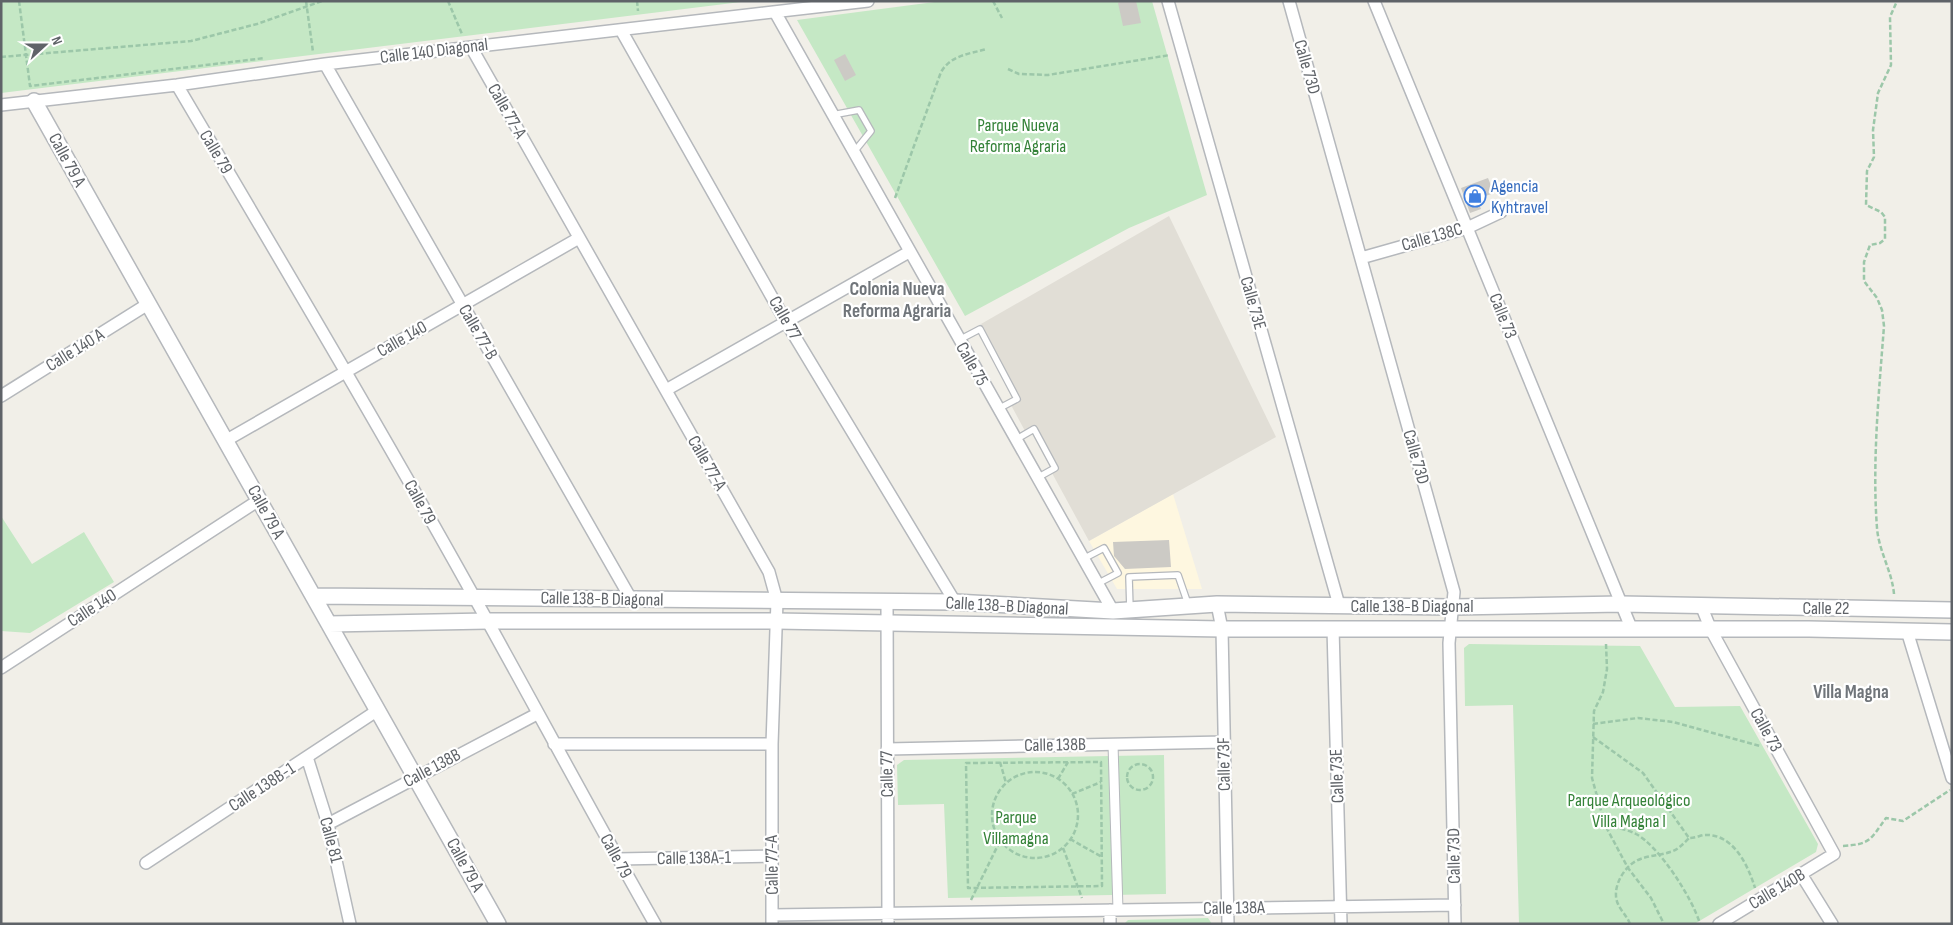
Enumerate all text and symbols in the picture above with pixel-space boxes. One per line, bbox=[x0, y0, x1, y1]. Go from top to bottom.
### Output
north arrow bbox=[20, 20, 70, 70]
text: N bbox=[47, 34, 66, 47]
street label: Calle 140 Diagonal bbox=[379, 34, 489, 68]
street label: Calle 73D bbox=[1289, 37, 1325, 97]
street label: Calle 77-A bbox=[483, 80, 531, 142]
park label: Parque Nueva Reforma Agraria bbox=[970, 115, 1066, 157]
street label: Calle 79 bbox=[195, 126, 237, 178]
street label: Calle 79 A bbox=[44, 130, 90, 191]
place label: Agencia Kyhtravel bbox=[1490, 176, 1548, 218]
shop icon: Agencia Kyhtravel bbox=[1463, 184, 1487, 208]
street label: Calle 138C bbox=[1399, 218, 1465, 256]
street label: Calle 73E bbox=[1235, 274, 1271, 332]
district label: Colonia Nueva Reforma Agraria bbox=[843, 278, 951, 323]
street label: Calle 73 bbox=[1484, 290, 1522, 342]
street label: Calle 77 bbox=[764, 293, 806, 344]
street label: Calle 77-B bbox=[454, 301, 502, 363]
street label: Calle 140 bbox=[373, 316, 431, 362]
street label: Calle 140 A bbox=[42, 324, 108, 376]
street label: Calle 75 bbox=[951, 339, 993, 389]
street label: Calle 73D bbox=[1398, 427, 1434, 487]
street label: Calle 77-A bbox=[683, 432, 731, 494]
street label: Calle 79 bbox=[399, 476, 441, 528]
street label: Calle 79 A bbox=[243, 482, 289, 543]
street label: Calle 140 bbox=[64, 584, 120, 632]
street label: Calle 138-B Diagonal bbox=[540, 587, 664, 611]
street label: Calle 138-B Diagonal bbox=[945, 592, 1069, 620]
street label: Calle 138-B Diagonal bbox=[1350, 596, 1474, 617]
street label: Calle 22 bbox=[1803, 598, 1850, 619]
district label: Villa Magna bbox=[1813, 681, 1889, 704]
street label: Calle 73 bbox=[1745, 704, 1787, 756]
street label: Calle 138B bbox=[1024, 734, 1086, 756]
street label: Calle 73F bbox=[1213, 737, 1235, 791]
street label: Calle 138B bbox=[400, 744, 464, 792]
street label: Calle 73E bbox=[1326, 748, 1348, 804]
street label: Calle 77 bbox=[876, 750, 898, 797]
street label: Calle 138B-1 bbox=[225, 757, 300, 816]
park label: Parque Arqueológico Villa Magna I bbox=[1568, 790, 1690, 832]
park label: Parque Villamagna bbox=[983, 807, 1049, 849]
street label: Calle 81 bbox=[315, 815, 347, 866]
street label: Calle 73D bbox=[1443, 828, 1465, 884]
street label: Calle 79 bbox=[595, 830, 637, 882]
street label: Calle 79 A bbox=[442, 835, 488, 896]
street label: Calle 77-A bbox=[761, 835, 783, 895]
street label: Calle 138A-1 bbox=[657, 847, 732, 869]
street label: Calle 140B bbox=[1745, 864, 1809, 914]
street label: Calle 138A bbox=[1203, 897, 1265, 919]

